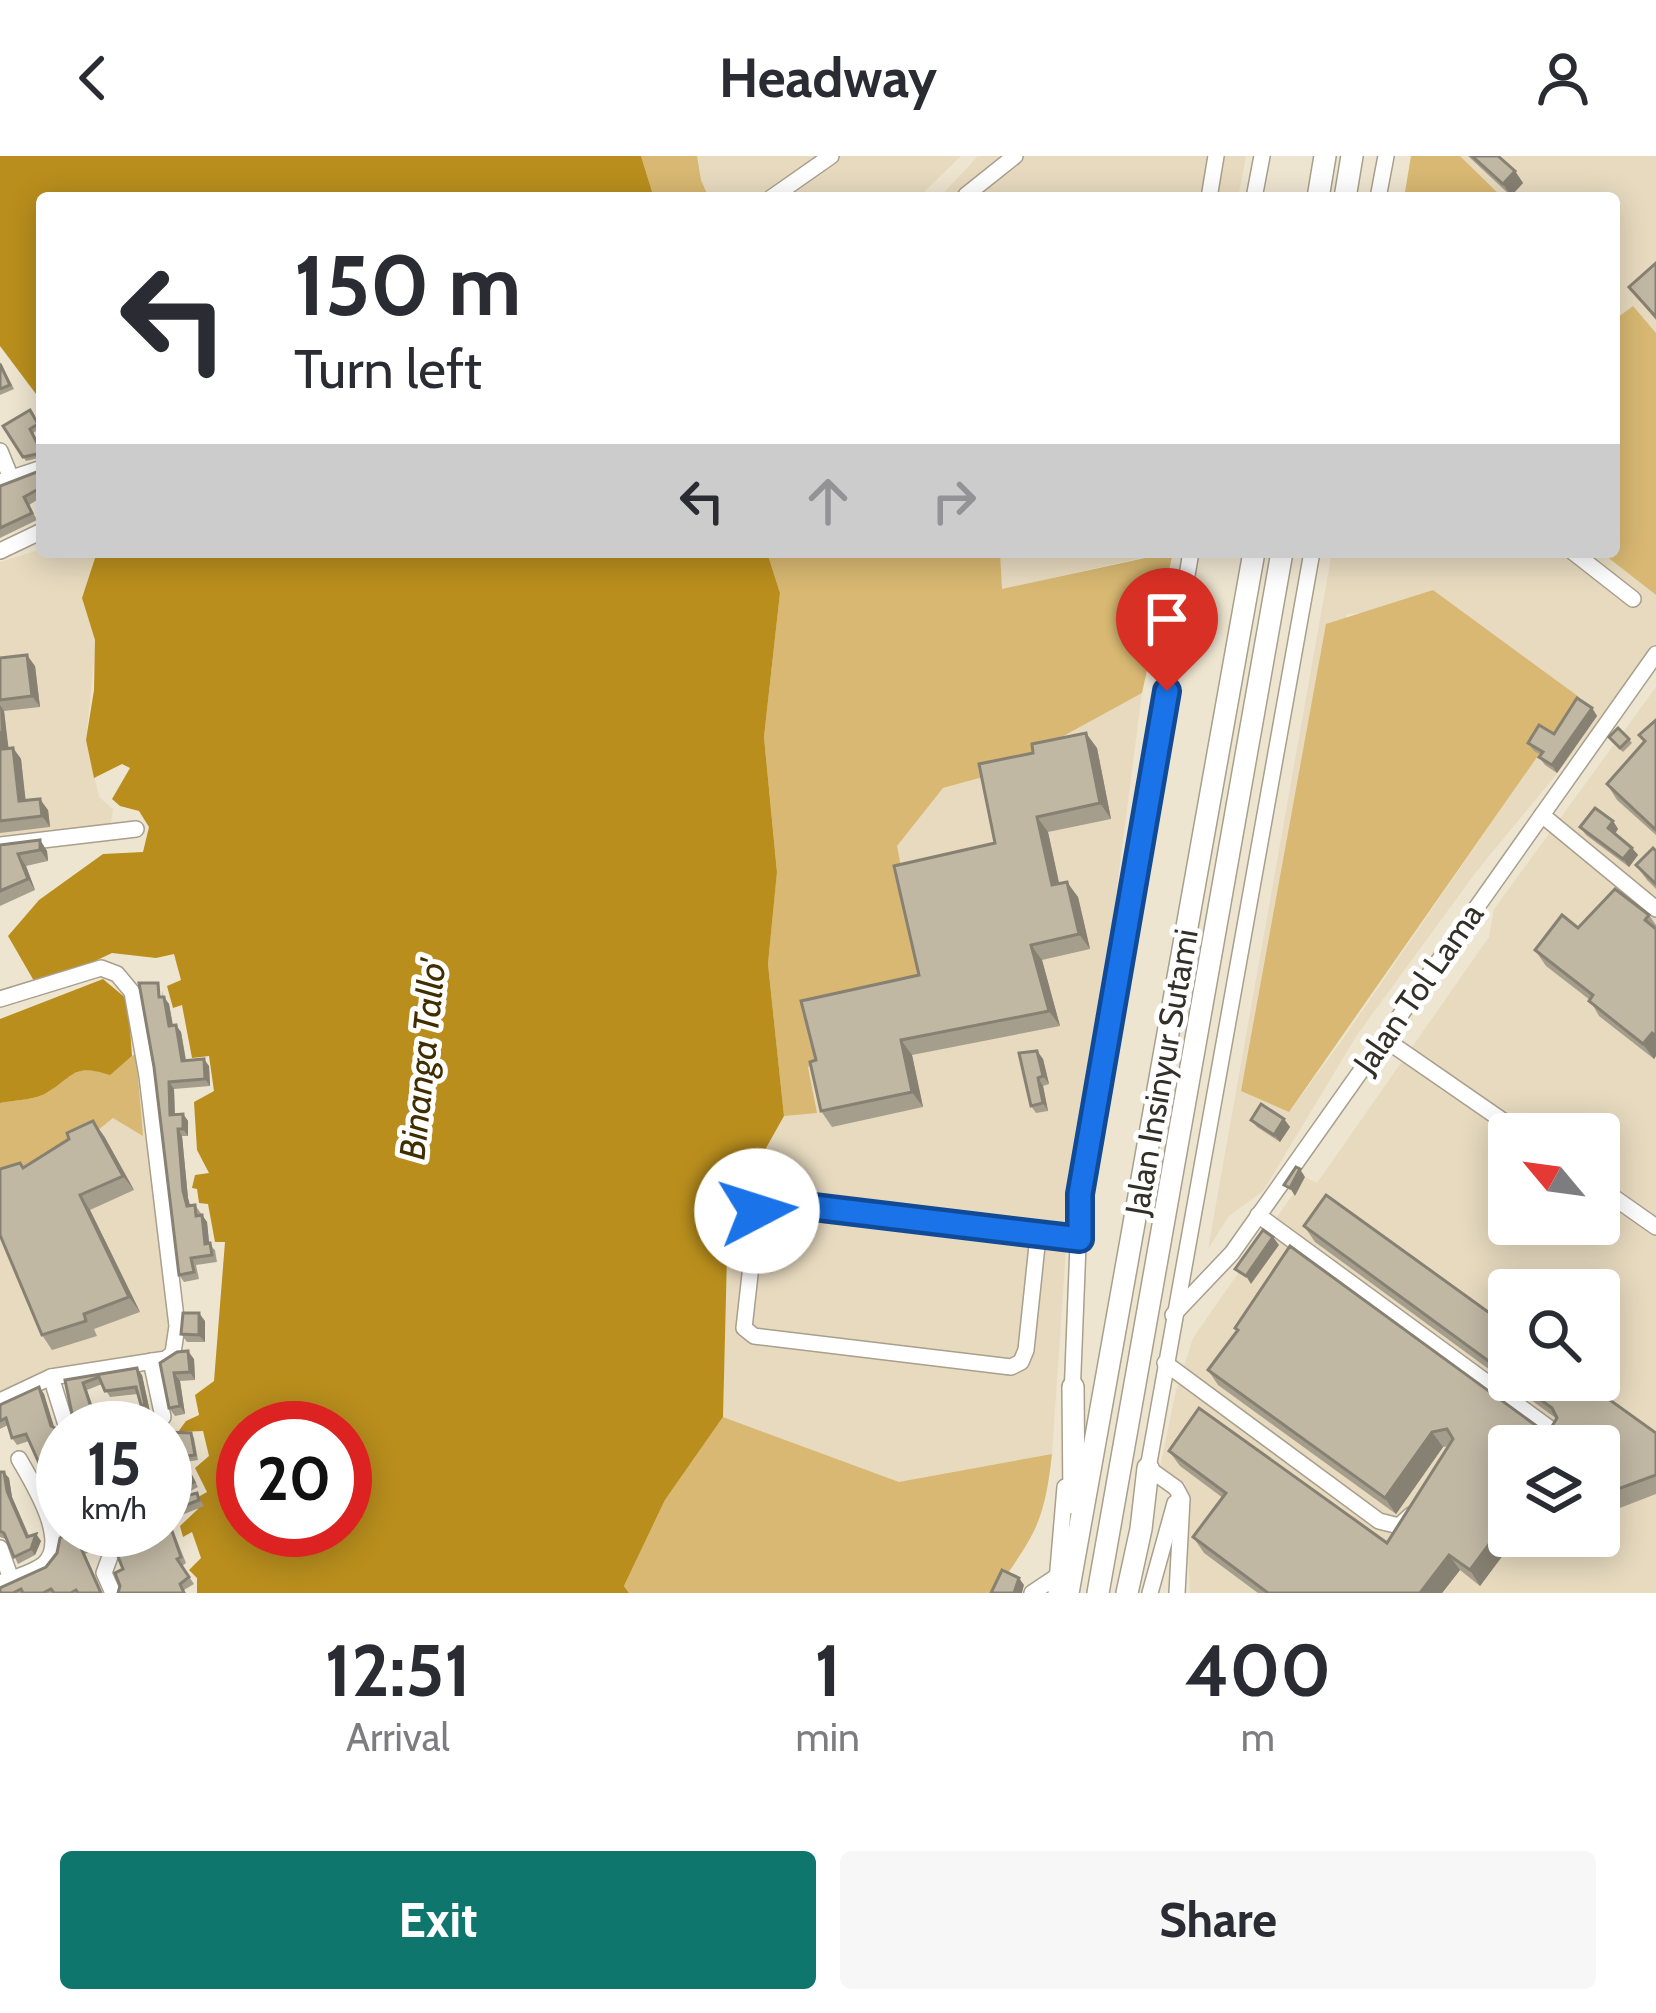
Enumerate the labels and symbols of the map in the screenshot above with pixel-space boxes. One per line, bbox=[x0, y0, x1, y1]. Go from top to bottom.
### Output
pin bbox=[1116, 568, 1218, 691]
street label: Jalan Tol Lama bbox=[1344, 895, 1492, 1082]
street label: Jalan Insinyur Sutami bbox=[1116, 926, 1206, 1219]
water label: Binanga Tallo' bbox=[390, 955, 455, 1162]
north arrow bbox=[1488, 1113, 1620, 1245]
position arrow bbox=[694, 1148, 820, 1274]
speed limit sign: 20 bbox=[216, 1401, 372, 1557]

